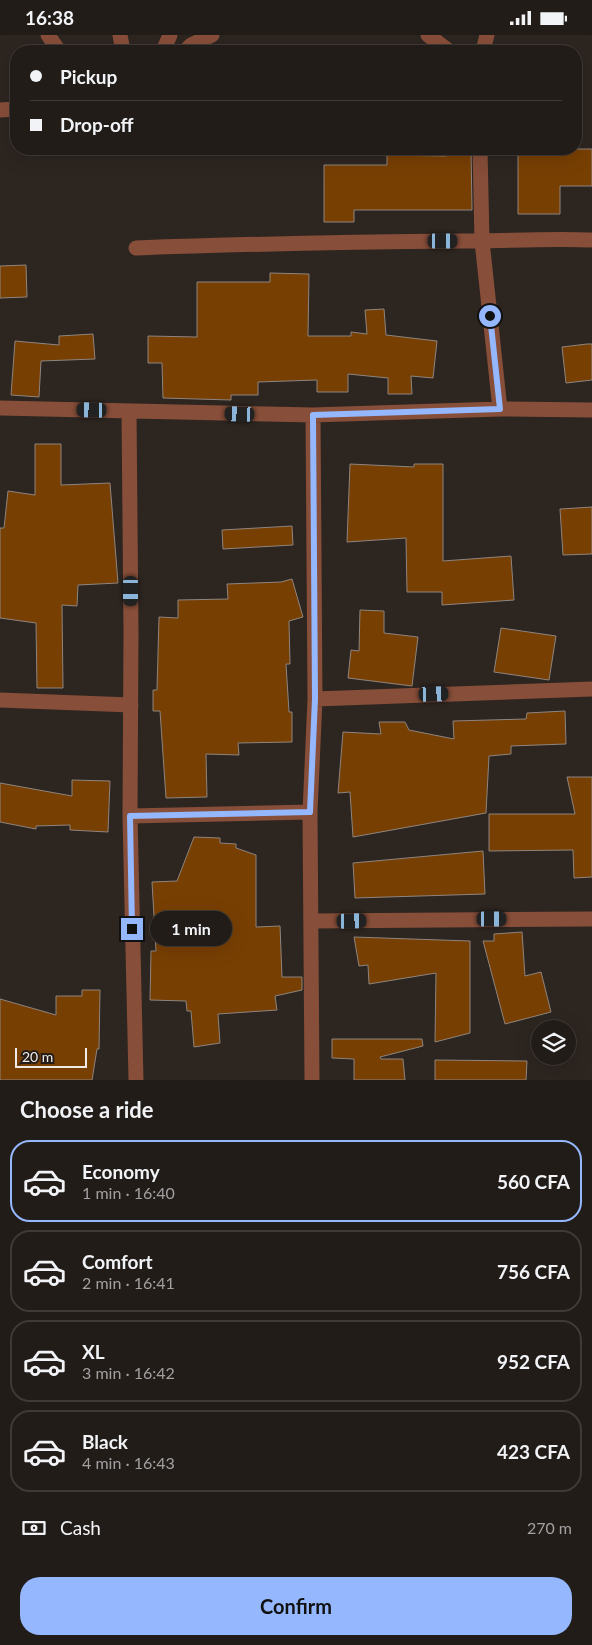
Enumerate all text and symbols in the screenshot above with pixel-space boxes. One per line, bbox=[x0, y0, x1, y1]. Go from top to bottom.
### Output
text: 16:38 bbox=[25, 6, 74, 29]
text: Pickup bbox=[60, 65, 117, 88]
text: Drop-off bbox=[60, 113, 134, 136]
car bbox=[428, 234, 458, 249]
route start bbox=[479, 305, 501, 327]
car bbox=[76, 402, 107, 418]
car bbox=[224, 406, 255, 422]
car bbox=[123, 576, 138, 606]
car bbox=[418, 686, 449, 702]
callout: 1 min bbox=[150, 911, 232, 947]
car bbox=[477, 912, 507, 927]
car bbox=[336, 913, 367, 929]
route end bbox=[121, 918, 143, 940]
text: 1 min bbox=[171, 919, 211, 938]
map controls bbox=[531, 1020, 576, 1065]
button: layers bbox=[531, 1020, 576, 1065]
scale bar bbox=[15, 1045, 88, 1068]
text: 20 m bbox=[22, 1048, 53, 1065]
text: Choose a ride bbox=[20, 1096, 154, 1123]
icon: car bbox=[22, 1159, 67, 1204]
text: Economy bbox=[82, 1160, 160, 1183]
text: 560 CFA bbox=[497, 1170, 570, 1193]
text: 1 min · 16:40 bbox=[82, 1183, 175, 1202]
icon: car bbox=[22, 1249, 67, 1294]
text: Comfort bbox=[82, 1250, 153, 1273]
text: 756 CFA bbox=[497, 1260, 570, 1283]
text: 2 min · 16:41 bbox=[82, 1273, 175, 1292]
icon: car bbox=[22, 1339, 67, 1384]
text: XL bbox=[82, 1340, 105, 1363]
text: 952 CFA bbox=[497, 1350, 570, 1373]
text: 3 min · 16:42 bbox=[82, 1363, 175, 1382]
icon: car bbox=[22, 1429, 67, 1474]
text: Black bbox=[82, 1430, 128, 1453]
text: 423 CFA bbox=[497, 1440, 570, 1463]
text: 4 min · 16:43 bbox=[82, 1453, 175, 1472]
icon: cash bbox=[20, 1514, 48, 1542]
text: Cash bbox=[60, 1516, 101, 1539]
text: 270 m bbox=[527, 1518, 572, 1537]
button: Confirm bbox=[20, 1577, 572, 1635]

